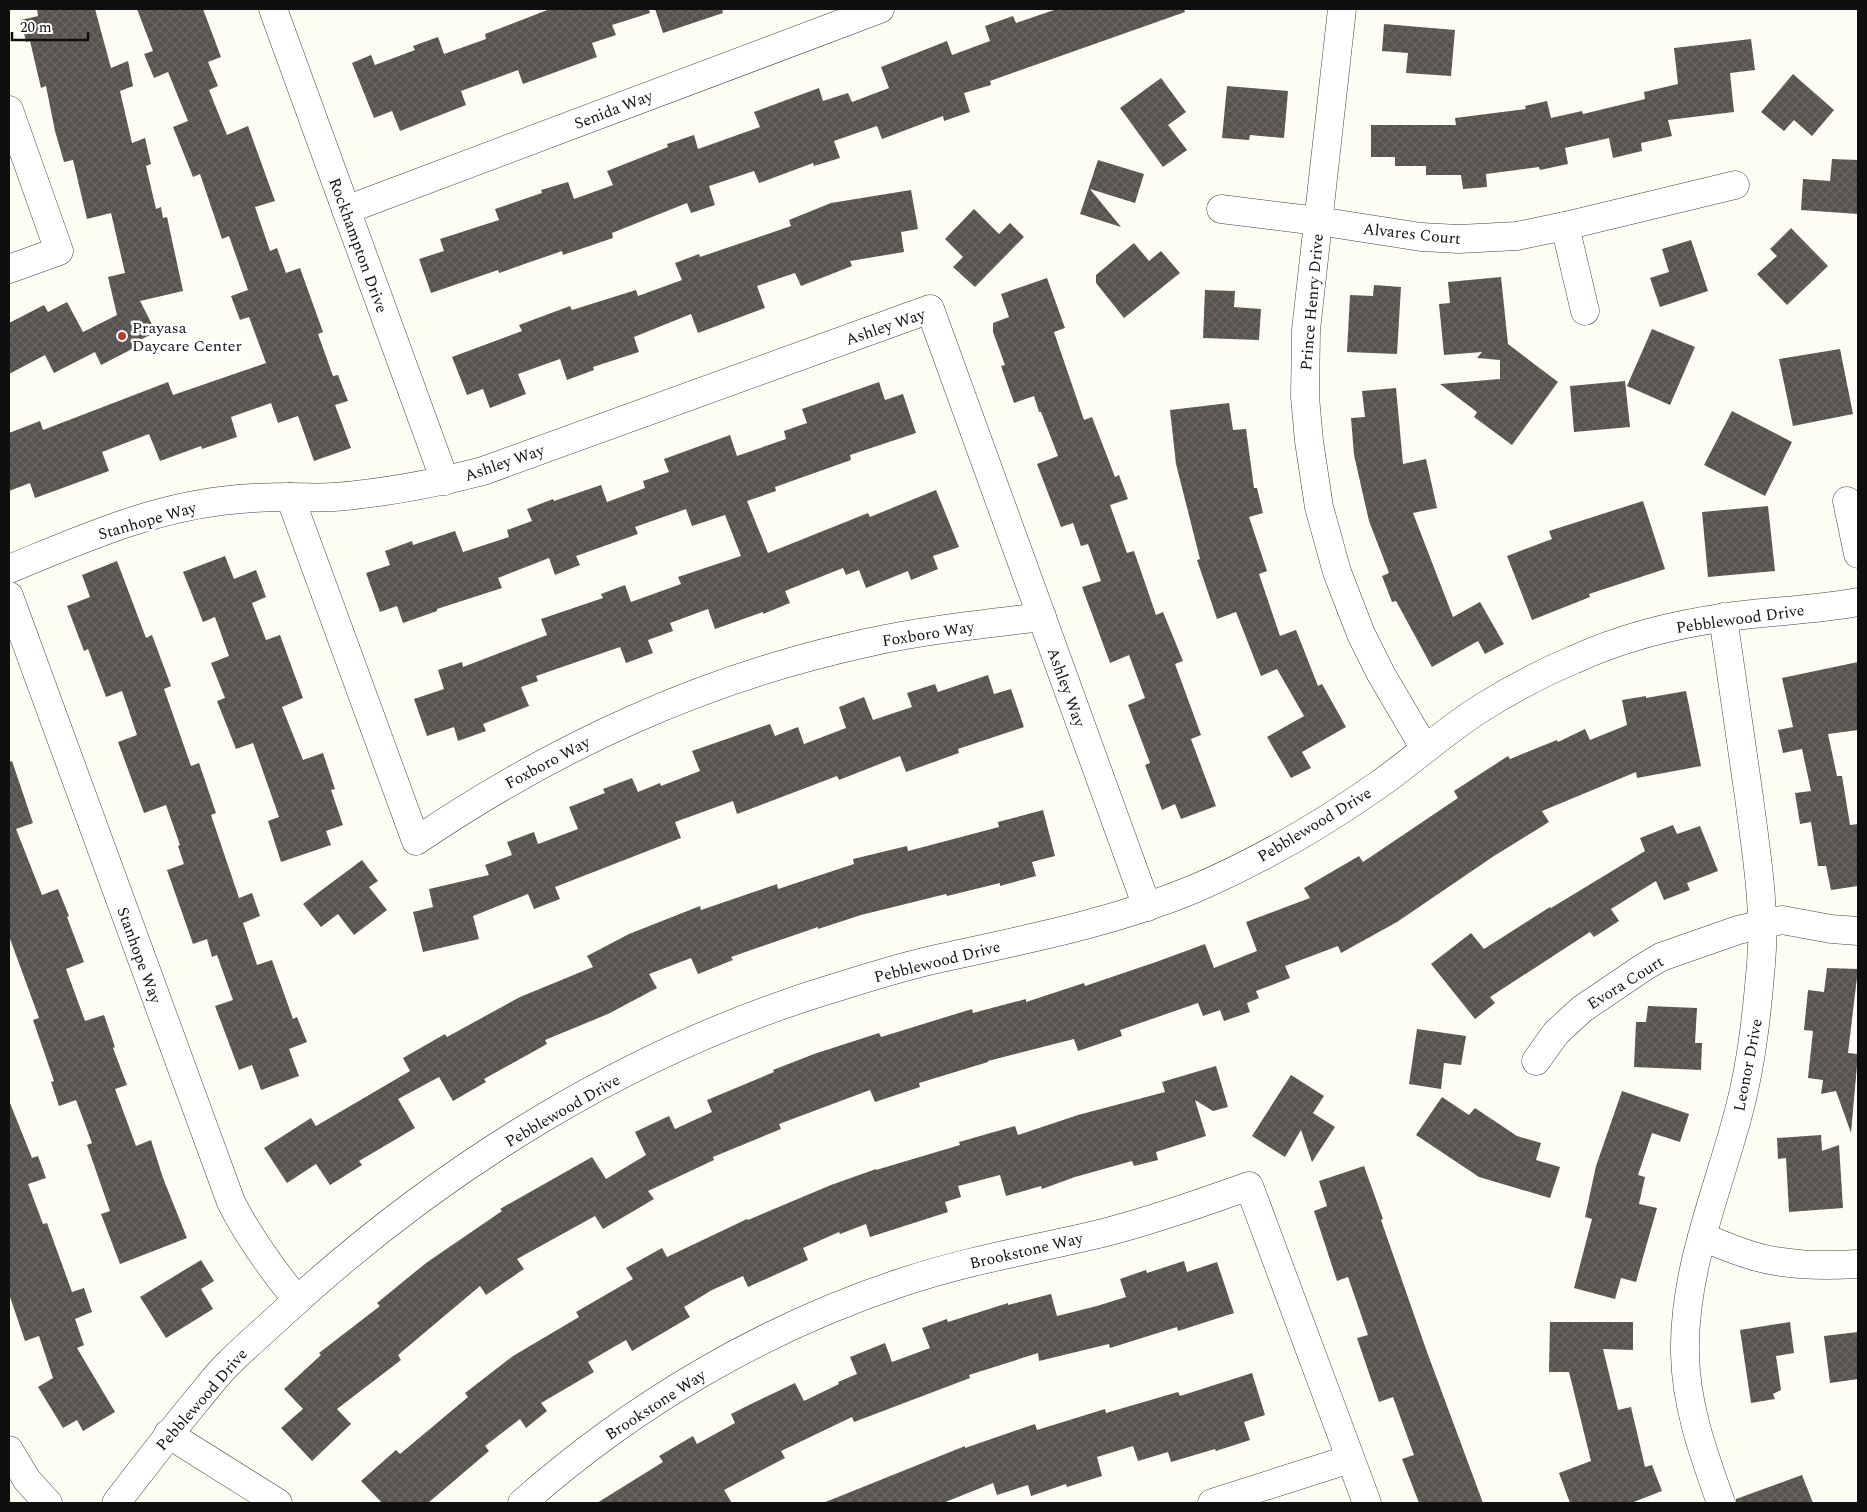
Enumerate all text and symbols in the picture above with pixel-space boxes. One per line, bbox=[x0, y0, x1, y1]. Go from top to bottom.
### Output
scale bar bbox=[12, 10, 89, 42]
text: 20 m bbox=[20, 16, 52, 39]
street label: Senida Way bbox=[571, 83, 657, 136]
street label: Rockhampton Drive bbox=[322, 174, 394, 316]
street label: Alvares Court bbox=[1362, 217, 1462, 251]
street label: Prince Henry Drive bbox=[1294, 233, 1330, 372]
street label: Ashley Way bbox=[842, 302, 930, 352]
place label: Prayasa Daycare Center bbox=[132, 316, 242, 358]
marker: Prayasa Daycare Center bbox=[116, 330, 128, 342]
street label: Ashley Way bbox=[461, 438, 549, 488]
street label: Stanhope Way bbox=[95, 495, 200, 546]
street label: Pebblewood Drive bbox=[1674, 598, 1806, 640]
street label: Foxboro Way bbox=[880, 615, 977, 653]
street label: Ashley Way bbox=[1041, 644, 1092, 732]
street label: Foxboro Way bbox=[501, 730, 595, 795]
street label: Pebblewood Drive bbox=[1253, 781, 1376, 869]
street label: Stanhope Way bbox=[110, 904, 168, 1008]
street label: Pebblewood Drive bbox=[871, 935, 1003, 989]
street label: Evora Court bbox=[1583, 950, 1669, 1016]
street label: Leonor Drive bbox=[1727, 1017, 1769, 1114]
street label: Pebblewood Drive bbox=[500, 1068, 625, 1154]
street label: Brookstone Way bbox=[967, 1226, 1087, 1276]
street label: Pebblewood Drive bbox=[150, 1343, 253, 1456]
street label: Brookstone Way bbox=[600, 1363, 712, 1446]

